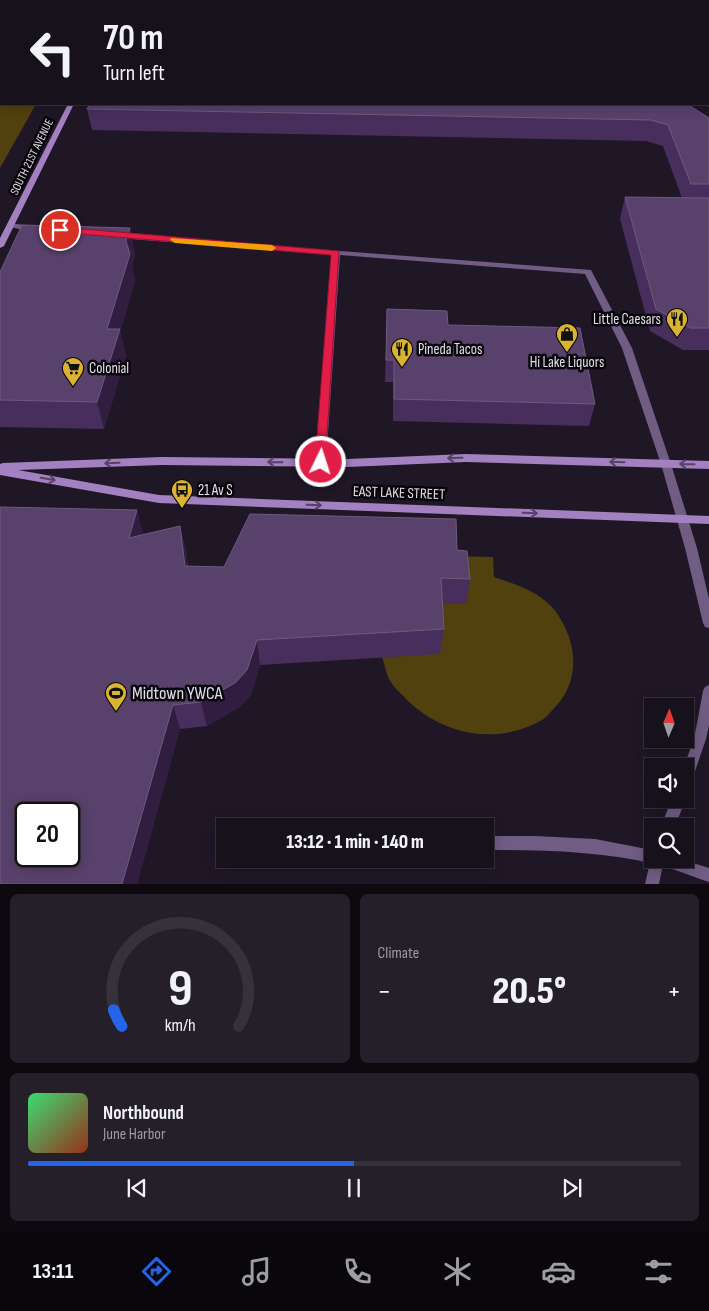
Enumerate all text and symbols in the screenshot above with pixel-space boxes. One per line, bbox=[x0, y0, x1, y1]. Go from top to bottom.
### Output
text: 70 m bbox=[103, 17, 163, 60]
icon: left bbox=[20, 20, 85, 85]
text: Turn left bbox=[103, 60, 165, 87]
street label: SOUTH 21ST AVENUE bbox=[7, 116, 57, 198]
pin bbox=[39, 209, 81, 251]
icon: arrive bbox=[46, 216, 74, 244]
restaurant icon: Little Caesars bbox=[665, 307, 689, 338]
place label: Little Caesars bbox=[593, 310, 661, 329]
shop icon: Hi Lake Liquors bbox=[555, 322, 579, 353]
restaurant icon: Pineda Tacos bbox=[390, 337, 414, 368]
place label: Pineda Tacos bbox=[418, 340, 482, 359]
place label: Hi Lake Liquors bbox=[530, 353, 604, 372]
supermarket icon: Colonial bbox=[61, 356, 85, 387]
place label: Colonial bbox=[89, 359, 129, 378]
position arrow bbox=[294, 435, 346, 487]
one-way arrow bbox=[447, 453, 463, 463]
one-way arrow bbox=[105, 458, 121, 467]
one-way arrow bbox=[267, 458, 283, 467]
one-way arrow bbox=[609, 458, 625, 467]
one-way arrow bbox=[680, 460, 696, 469]
one-way arrow bbox=[40, 475, 56, 485]
bus stop icon: 21 Av S bbox=[170, 478, 194, 509]
place label: 21 Av S bbox=[198, 481, 233, 500]
street label: EAST LAKE STREET bbox=[352, 482, 446, 504]
one-way arrow bbox=[305, 500, 321, 510]
one-way arrow bbox=[522, 509, 538, 518]
sports icon: Midtown YWCA bbox=[104, 681, 128, 712]
place label: Midtown YWCA bbox=[132, 683, 223, 704]
north arrow bbox=[644, 698, 694, 748]
map controls bbox=[644, 698, 694, 868]
button: sound bbox=[644, 758, 694, 808]
speed limit sign: 20 bbox=[15, 802, 80, 867]
button: search bbox=[644, 818, 694, 868]
text: 13:12 · 1 min · 140 m bbox=[286, 831, 424, 854]
text: Climate bbox=[378, 944, 419, 963]
text: 9 bbox=[167, 958, 192, 1021]
text: 20.5° bbox=[492, 969, 566, 1014]
text: − bbox=[378, 975, 391, 1008]
text: + bbox=[667, 975, 681, 1008]
text: km/h bbox=[164, 1015, 195, 1036]
text: Northbound bbox=[103, 1102, 184, 1125]
text: June Harbor bbox=[103, 1125, 166, 1144]
icon: previous bbox=[123, 1174, 151, 1202]
icon: pause bbox=[340, 1174, 368, 1202]
icon: next bbox=[558, 1174, 586, 1202]
icon: directions bbox=[139, 1254, 174, 1289]
icon: music bbox=[239, 1254, 274, 1289]
icon: phone bbox=[340, 1254, 375, 1289]
icon: climate bbox=[440, 1254, 475, 1289]
icon: car bbox=[541, 1254, 576, 1289]
icon: filters bbox=[641, 1254, 676, 1289]
text: 13:11 bbox=[33, 1258, 73, 1285]

